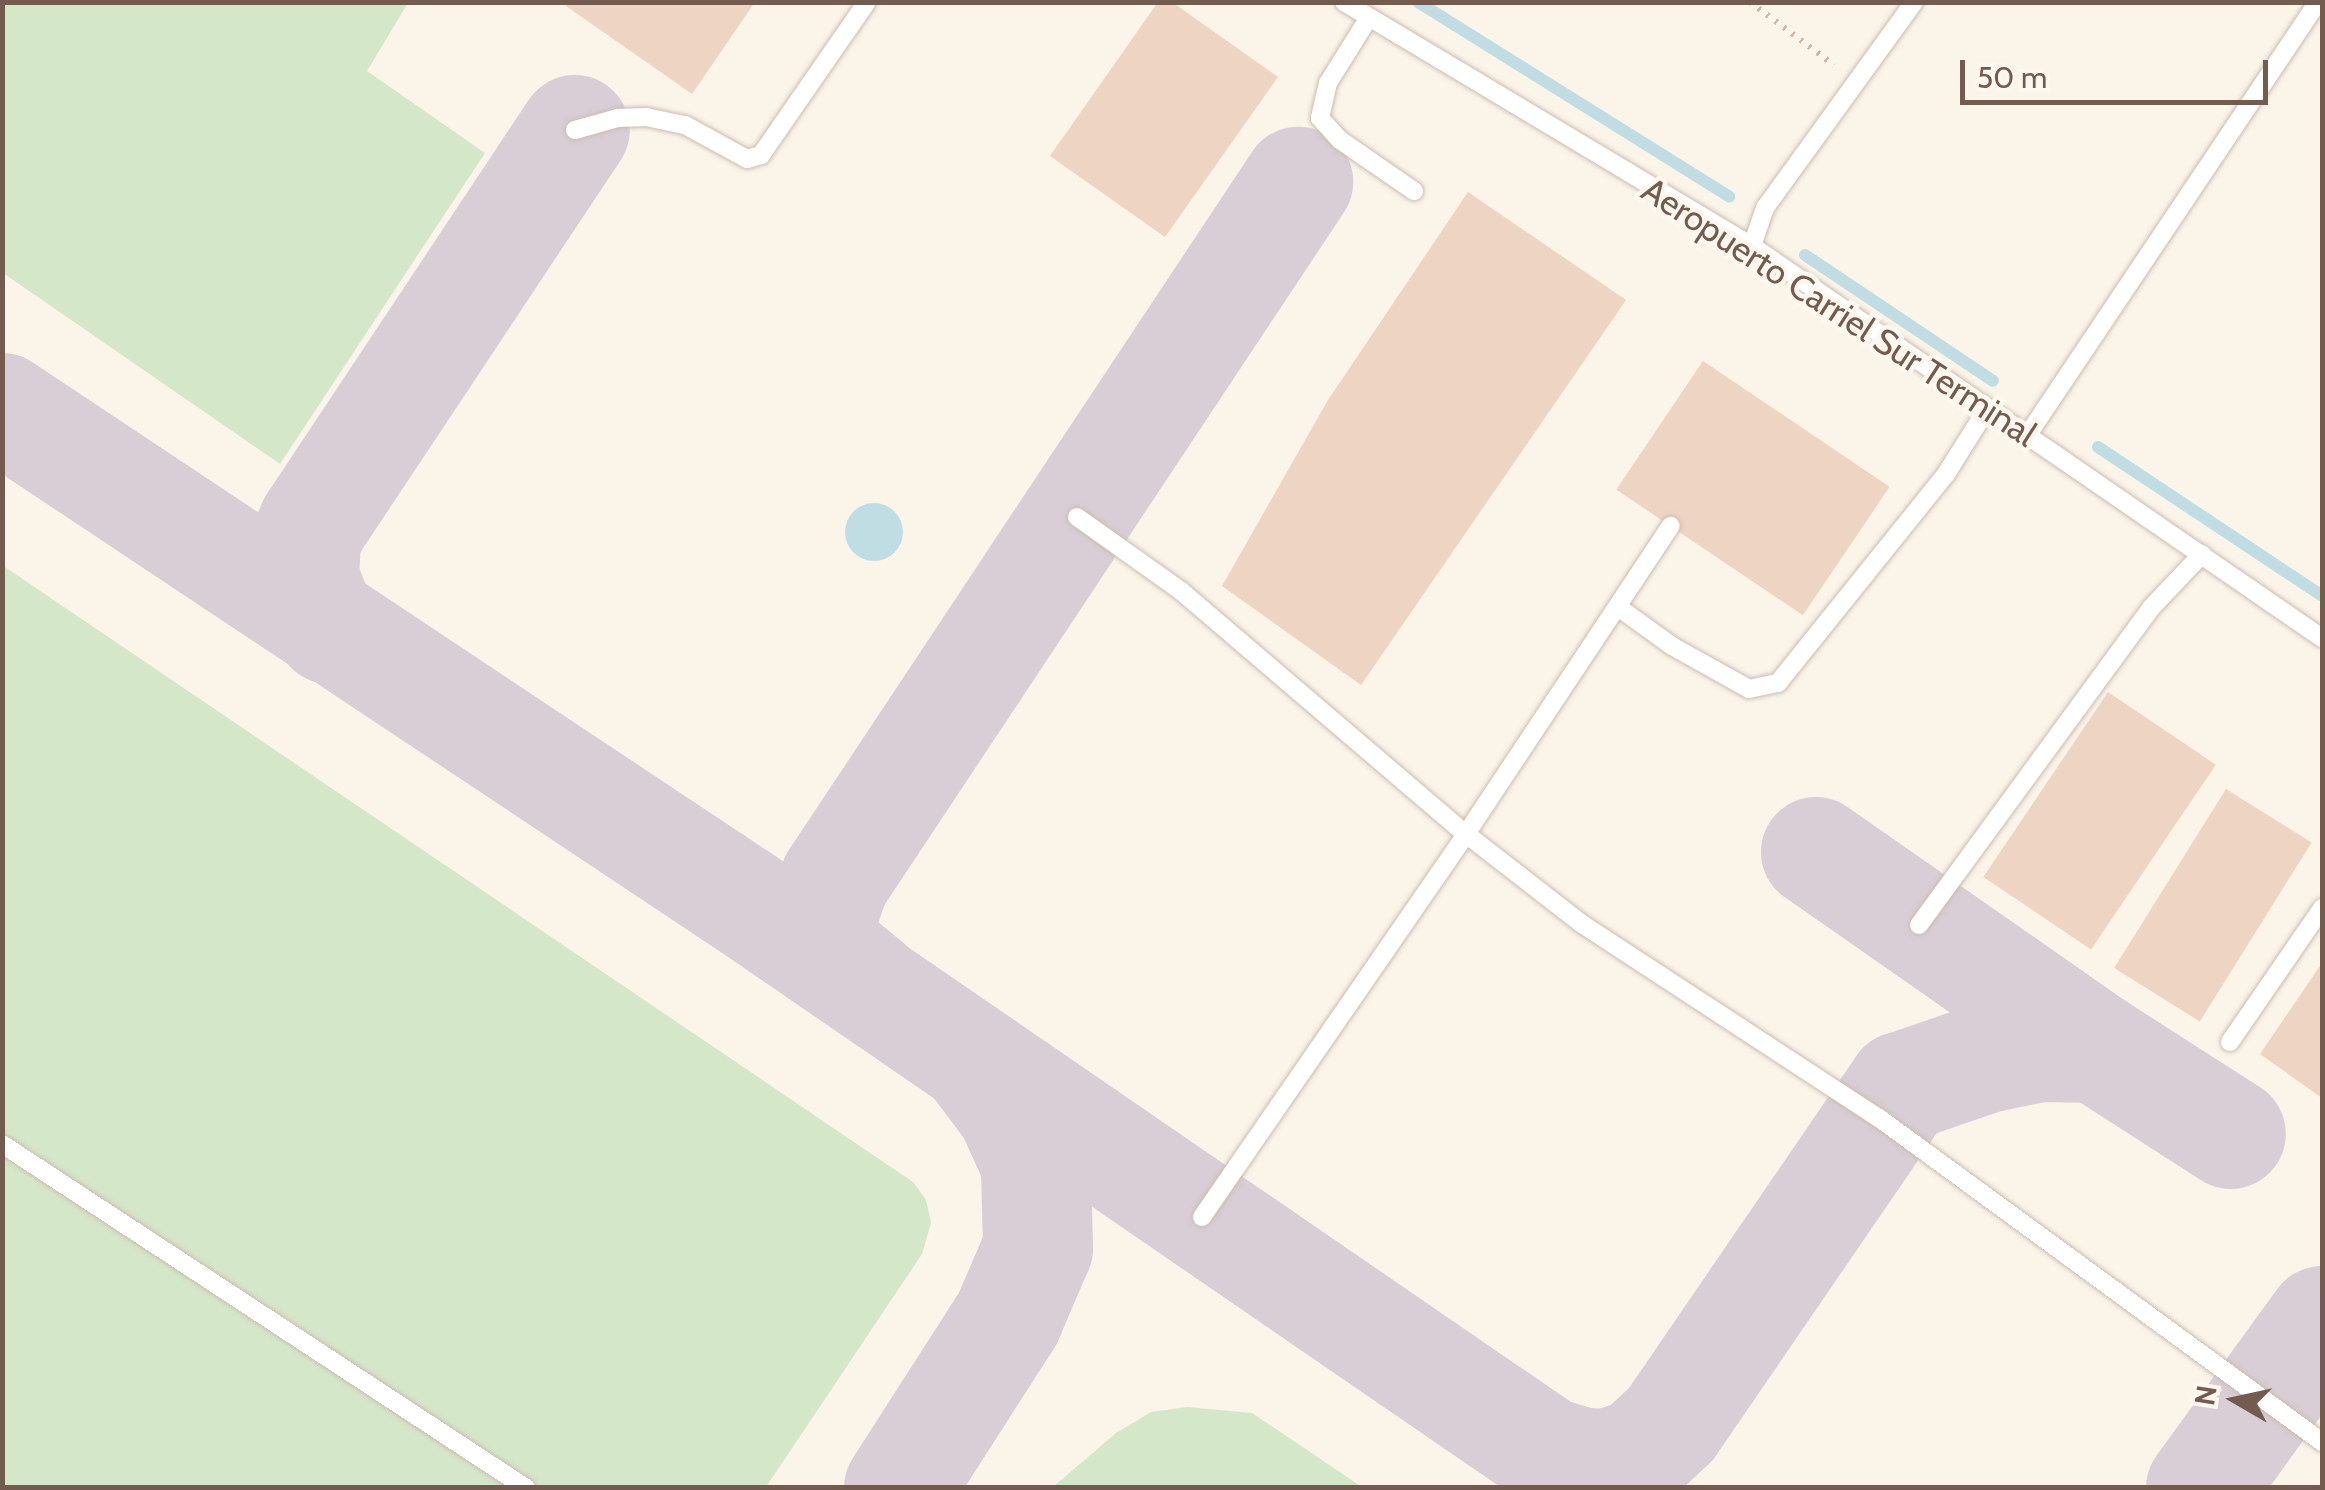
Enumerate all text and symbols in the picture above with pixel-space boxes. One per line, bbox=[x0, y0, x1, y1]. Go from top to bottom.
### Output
scale bar bbox=[1965, 40, 2272, 102]
text: 50 m bbox=[1977, 59, 2047, 96]
street label: Aeropuerto Carriel Sur Terminal bbox=[1634, 169, 2044, 455]
north arrow bbox=[2185, 1350, 2285, 1450]
text: N bbox=[2187, 1383, 2224, 1408]

